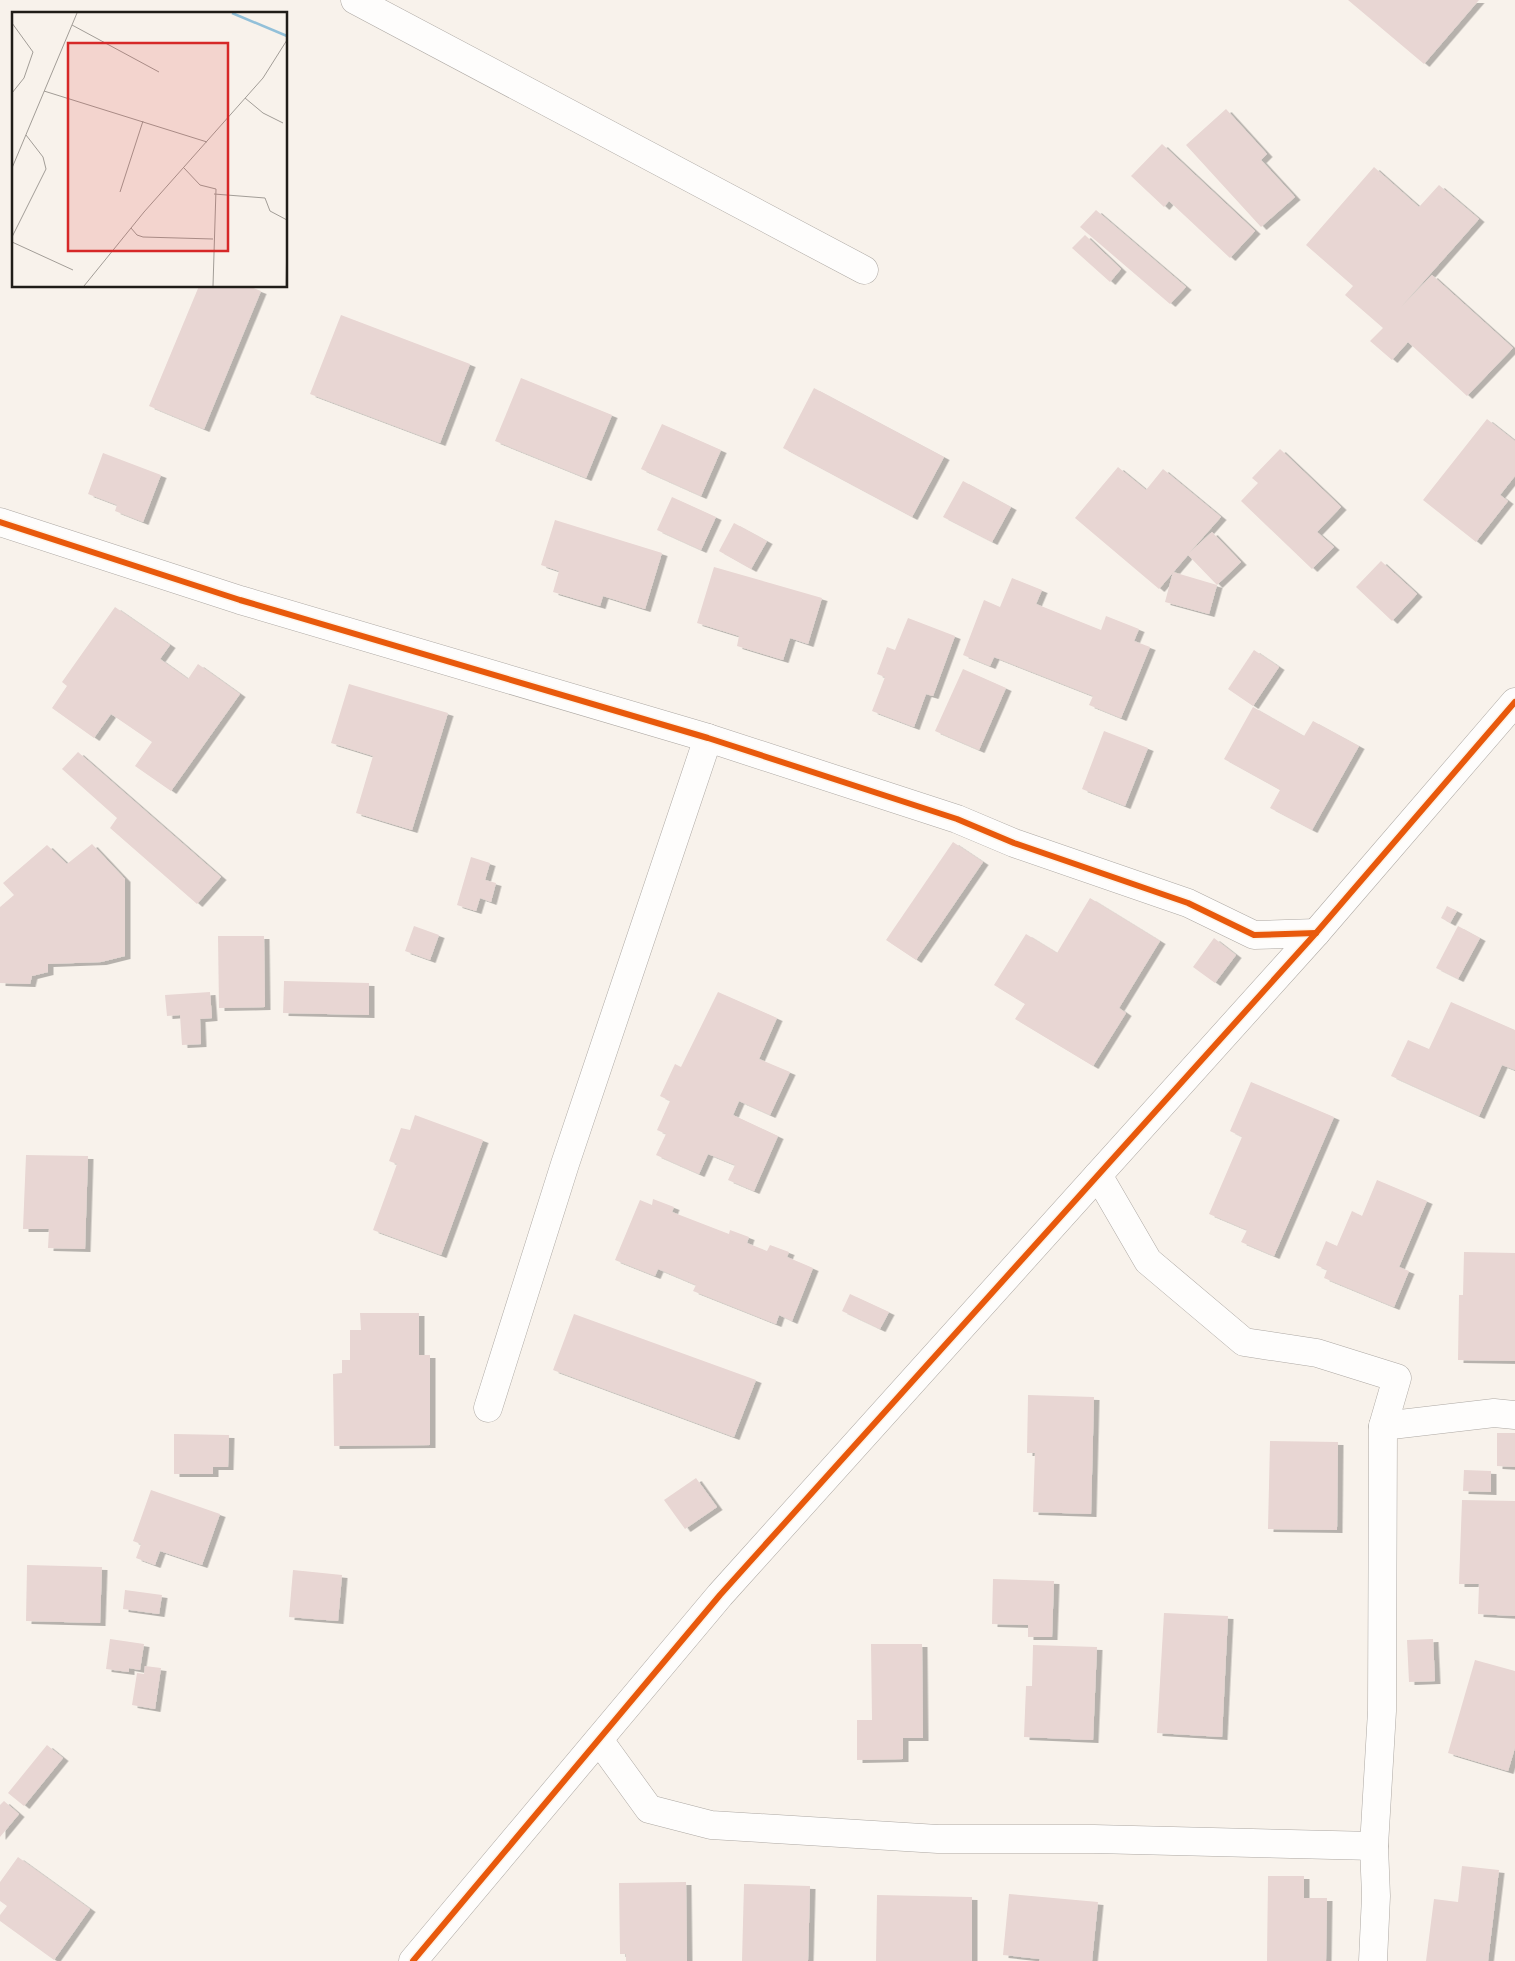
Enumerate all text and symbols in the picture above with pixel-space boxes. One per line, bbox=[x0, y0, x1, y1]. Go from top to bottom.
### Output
inset map bbox=[12, 12, 288, 288]

